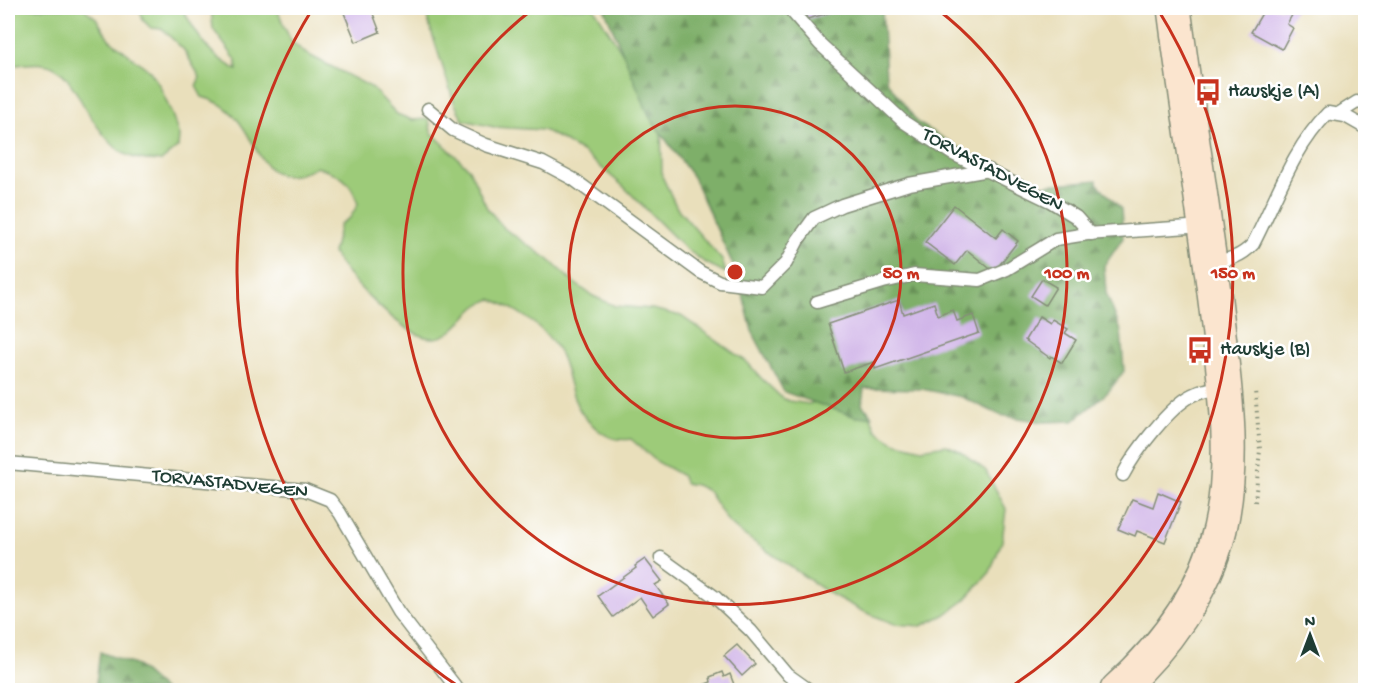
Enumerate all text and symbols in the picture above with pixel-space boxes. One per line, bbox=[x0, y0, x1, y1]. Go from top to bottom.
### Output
bus stop icon: Hauskje (A) bbox=[1193, 77, 1223, 107]
place label: Hauskje (A) bbox=[1228, 81, 1320, 104]
street label: TORVASTADVEGEN bbox=[917, 124, 1067, 218]
centre of rings bbox=[725, 262, 745, 282]
text: 50 m bbox=[883, 264, 920, 285]
text: 100 m bbox=[1044, 264, 1090, 285]
text: 150 m bbox=[1210, 264, 1255, 285]
bus stop icon: Hauskje (B) bbox=[1185, 335, 1215, 365]
place label: Hauskje (B) bbox=[1220, 339, 1311, 362]
street label: TORVASTADVEGEN bbox=[150, 465, 309, 505]
north arrow bbox=[1280, 605, 1340, 665]
text: N bbox=[1305, 614, 1316, 633]

